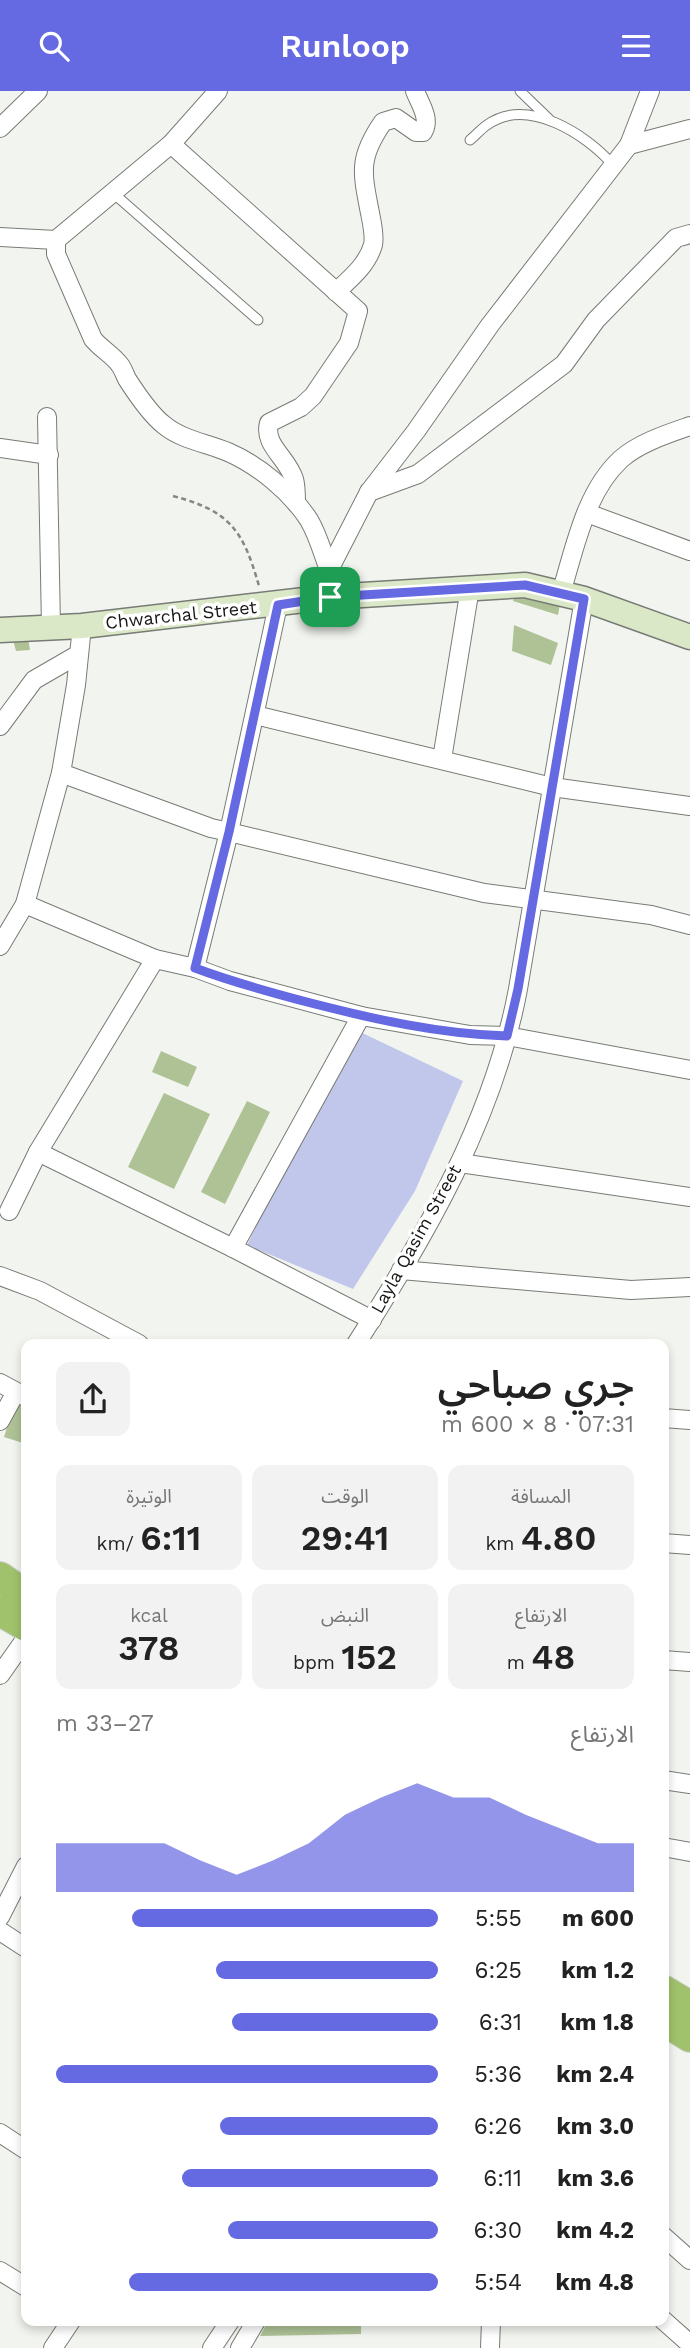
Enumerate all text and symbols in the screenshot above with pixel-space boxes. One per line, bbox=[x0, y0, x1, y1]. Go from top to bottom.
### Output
icon: search bbox=[35, 27, 73, 65]
text: Runloop bbox=[280, 27, 410, 65]
icon: menu bbox=[617, 27, 655, 65]
pin bbox=[300, 567, 360, 627]
icon: arrive bbox=[311, 578, 349, 616]
street label: Chwarchal Street bbox=[104, 596, 258, 633]
street label: Layla Qasim Street bbox=[366, 1160, 465, 1317]
button: share bbox=[56, 1362, 130, 1436]
text: جري صباحي bbox=[438, 1363, 634, 1407]
text: 07:31 · 8 × 600 m bbox=[441, 1411, 634, 1438]
text: الوتيرة bbox=[126, 1485, 172, 1508]
text: الوقت bbox=[321, 1485, 369, 1508]
text: المسافة bbox=[511, 1485, 571, 1508]
text: 6:11 bbox=[140, 1517, 201, 1559]
text: 29:41 bbox=[301, 1517, 389, 1559]
text: 4.80 bbox=[521, 1517, 597, 1559]
text: /km bbox=[97, 1532, 140, 1555]
text: km bbox=[485, 1532, 521, 1555]
text: kcal bbox=[130, 1604, 168, 1627]
text: النبض bbox=[321, 1604, 369, 1627]
text: الارتفاع bbox=[515, 1604, 567, 1627]
text: 378 bbox=[118, 1627, 180, 1669]
text: 152 bbox=[341, 1636, 397, 1678]
text: 48 bbox=[531, 1636, 575, 1678]
text: bpm bbox=[293, 1651, 341, 1674]
text: m bbox=[507, 1651, 531, 1674]
text: 27–33 m bbox=[56, 1710, 154, 1737]
text: الارتفاع bbox=[571, 1721, 634, 1748]
text: 5:55 bbox=[475, 1905, 522, 1932]
text: 600 m bbox=[562, 1905, 634, 1932]
text: 6:25 bbox=[474, 1957, 522, 1984]
text: 1.2 km bbox=[561, 1957, 634, 1984]
text: 6:31 bbox=[479, 2009, 522, 2036]
text: 1.8 km bbox=[560, 2009, 634, 2036]
text: 5:36 bbox=[474, 2061, 522, 2088]
text: 2.4 km bbox=[556, 2061, 634, 2088]
text: 6:26 bbox=[474, 2113, 522, 2140]
text: 3.0 km bbox=[557, 2113, 634, 2140]
text: 6:11 bbox=[483, 2165, 522, 2192]
text: 3.6 km bbox=[557, 2165, 634, 2192]
text: 6:30 bbox=[473, 2217, 522, 2244]
text: 4.2 km bbox=[556, 2217, 634, 2244]
text: 5:54 bbox=[474, 2269, 522, 2296]
text: 4.8 km bbox=[556, 2269, 634, 2296]

